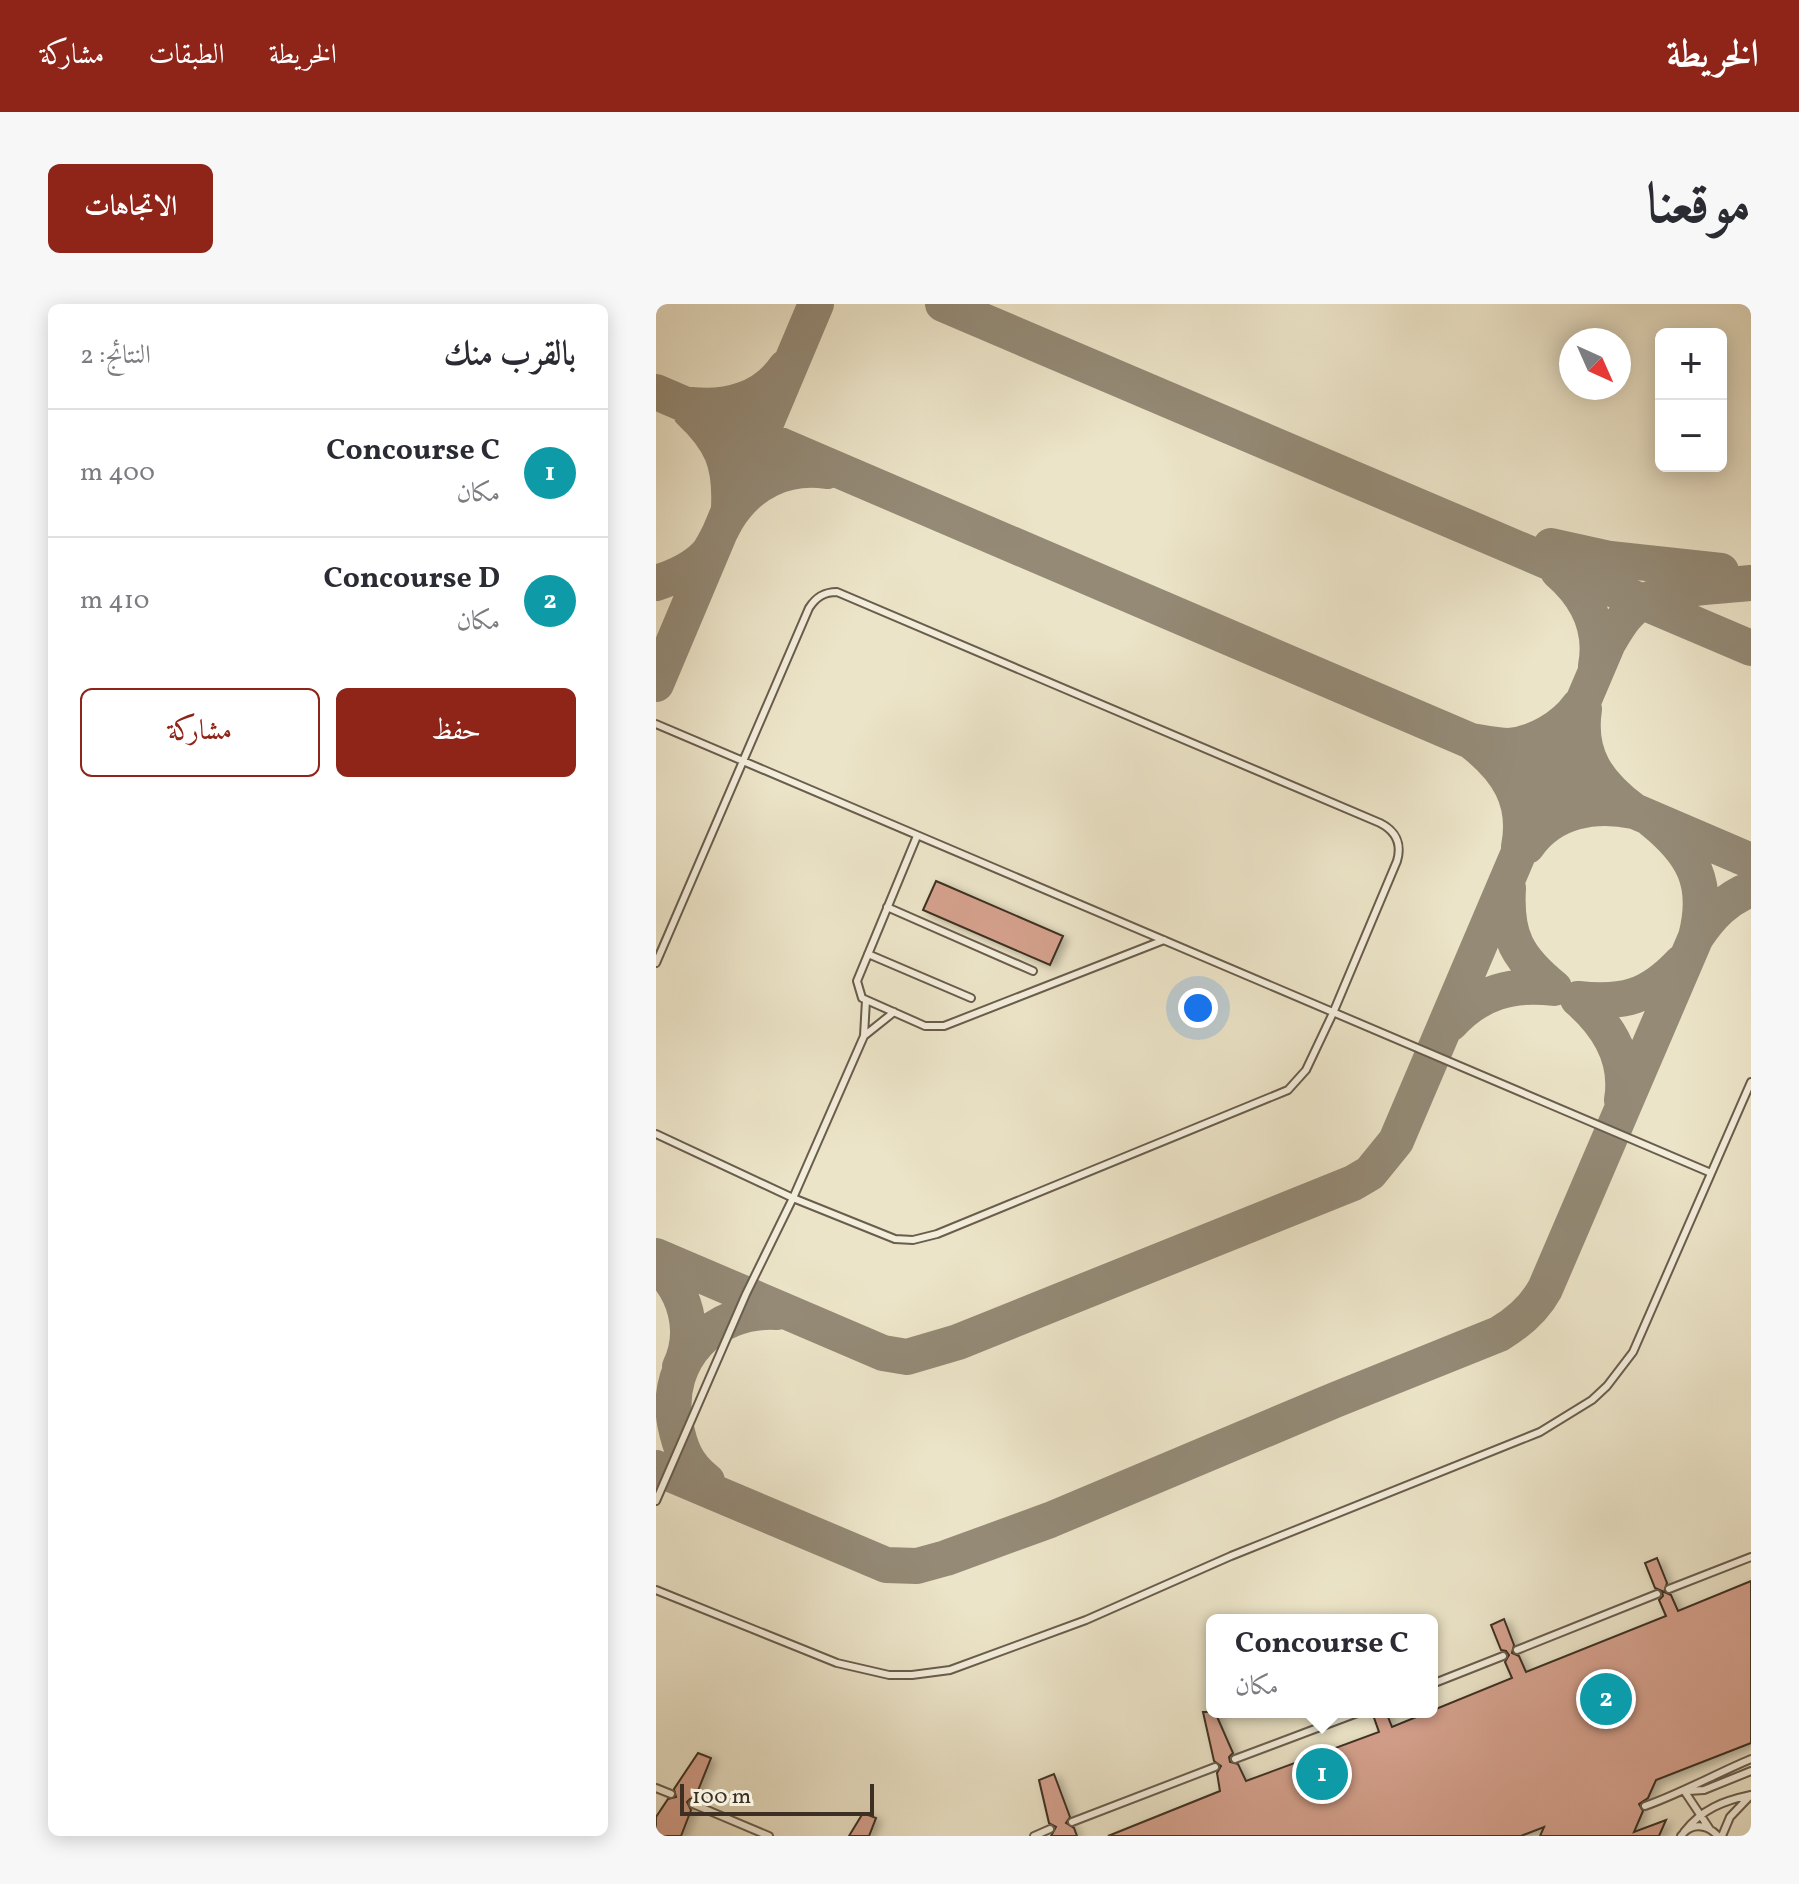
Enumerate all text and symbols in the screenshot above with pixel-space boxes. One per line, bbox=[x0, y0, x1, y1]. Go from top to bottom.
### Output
text: الخريطة bbox=[1667, 30, 1759, 83]
text: مشاركة bbox=[40, 36, 104, 75]
text: الطبقات bbox=[148, 36, 225, 75]
text: الخريطة bbox=[269, 36, 337, 75]
button: الاتجاهات bbox=[48, 164, 213, 253]
text: موقعنا bbox=[1646, 169, 1751, 247]
north arrow bbox=[1559, 328, 1631, 400]
map controls bbox=[1655, 328, 1727, 472]
button: + bbox=[1655, 328, 1727, 400]
text: بالقرب منك bbox=[444, 332, 576, 379]
text: النتائج: 2 bbox=[80, 338, 151, 374]
button: − bbox=[1655, 400, 1727, 472]
text: Concourse C bbox=[326, 430, 500, 472]
text: 400 m bbox=[80, 455, 155, 491]
text: 1 bbox=[545, 455, 555, 491]
text: مكان bbox=[456, 476, 500, 512]
text: Concourse D bbox=[323, 558, 500, 600]
text: 410 m bbox=[80, 583, 149, 619]
text: 2 bbox=[543, 583, 557, 619]
text: مكان bbox=[456, 604, 500, 640]
button: مشاركة bbox=[80, 688, 320, 777]
button: حفظ bbox=[336, 688, 576, 777]
your location bbox=[1178, 988, 1218, 1028]
popup bbox=[1206, 1614, 1438, 1718]
text: Concourse C bbox=[1235, 1623, 1409, 1665]
text: مكان bbox=[1235, 1669, 1279, 1705]
pin: 2 bbox=[1580, 1669, 1632, 1729]
pin: 1 bbox=[1296, 1744, 1348, 1804]
scale bar bbox=[680, 1780, 874, 1816]
text: 100 m bbox=[692, 1782, 751, 1813]

